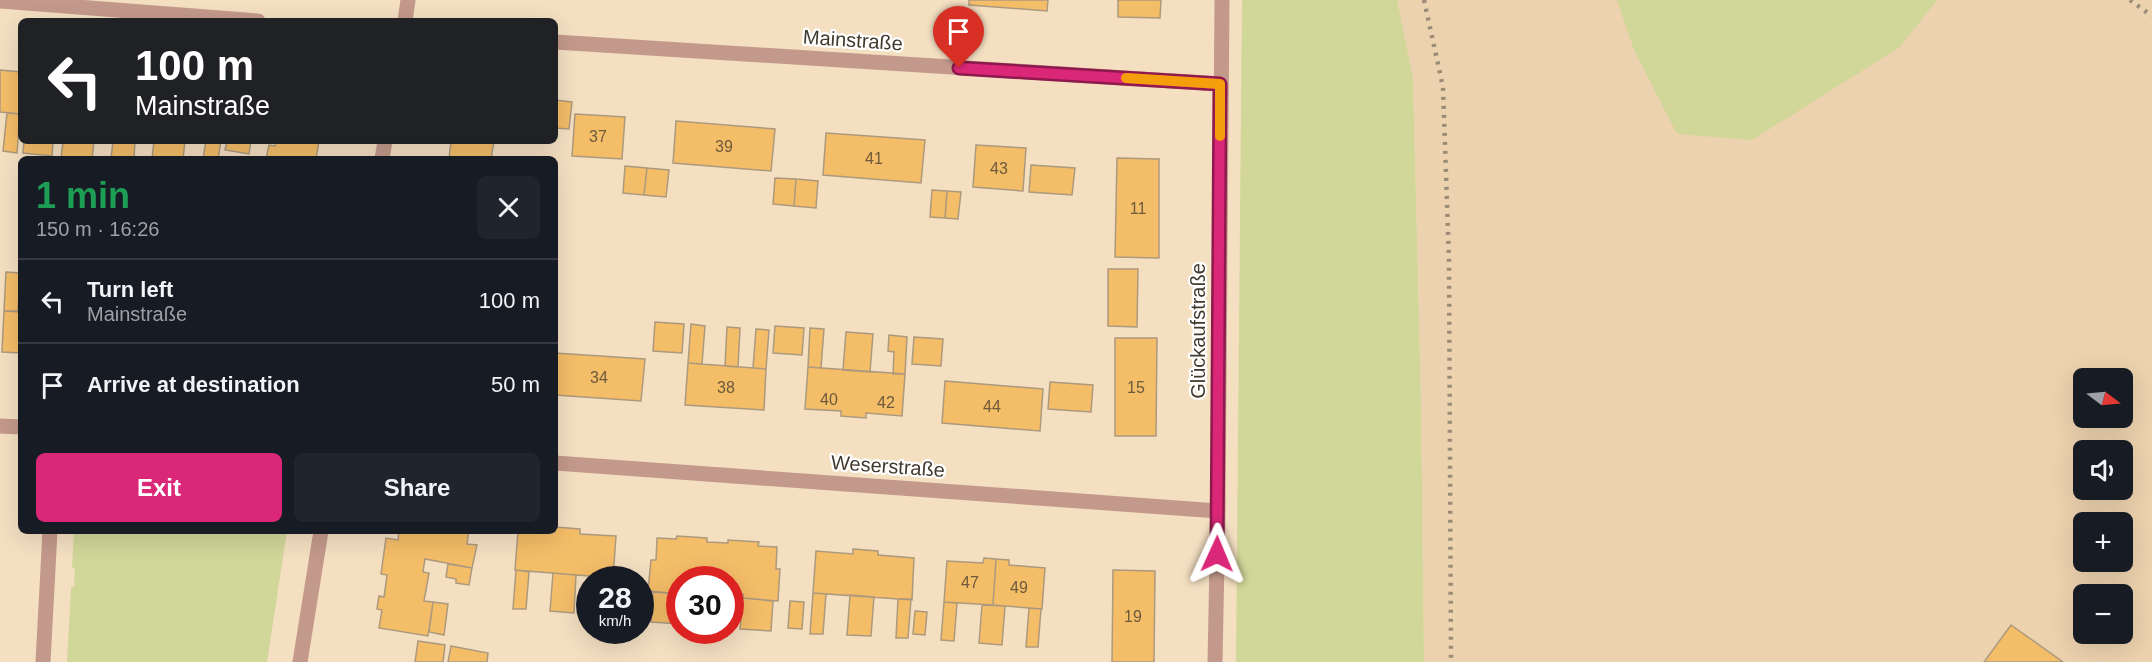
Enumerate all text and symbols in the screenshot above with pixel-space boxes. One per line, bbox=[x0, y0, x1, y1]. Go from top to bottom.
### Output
pin bbox=[933, 6, 984, 68]
icon: arrive bbox=[942, 15, 975, 48]
street label: Mainstraße bbox=[802, 26, 904, 54]
icon: left bbox=[36, 42, 114, 120]
text: 100 m bbox=[135, 42, 254, 89]
text: Mainstraße bbox=[135, 91, 270, 121]
house number: 37 bbox=[589, 128, 607, 145]
house number: 39 bbox=[715, 138, 733, 155]
house number: 41 bbox=[865, 150, 883, 167]
house number: 43 bbox=[990, 160, 1008, 177]
text: 1 min bbox=[36, 175, 130, 216]
button: close bbox=[477, 176, 540, 239]
house number: 11 bbox=[1130, 200, 1146, 217]
text: 150 m · 16:26 bbox=[36, 218, 159, 240]
street label: Glückaufstraße bbox=[1187, 263, 1209, 399]
text: Turn left bbox=[87, 277, 173, 302]
icon: left bbox=[36, 285, 69, 318]
text: 100 m bbox=[479, 288, 540, 313]
text: Mainstraße bbox=[87, 303, 187, 325]
north arrow bbox=[2073, 368, 2133, 428]
map controls bbox=[2073, 368, 2133, 644]
icon: arrive bbox=[36, 369, 69, 402]
house number: 34 bbox=[590, 369, 608, 386]
text: Arrive at destination bbox=[87, 372, 300, 397]
text: 50 m bbox=[491, 372, 540, 397]
house number: 38 bbox=[717, 379, 735, 396]
house number: 15 bbox=[1127, 379, 1145, 396]
house number: 40 bbox=[820, 391, 838, 408]
house number: 42 bbox=[877, 394, 895, 411]
house number: 44 bbox=[983, 398, 1001, 415]
button: sound bbox=[2073, 440, 2133, 500]
street label: Weserstraße bbox=[830, 451, 946, 481]
button: Exit bbox=[36, 453, 282, 522]
button: Share bbox=[294, 453, 540, 522]
button: + bbox=[2073, 512, 2133, 572]
position arrow bbox=[1185, 522, 1249, 586]
speed limit sign: 30 bbox=[666, 566, 744, 644]
house number: 47 bbox=[961, 574, 979, 591]
house number: 49 bbox=[1010, 579, 1028, 596]
text: 28 bbox=[598, 581, 632, 614]
button: − bbox=[2073, 584, 2133, 644]
house number: 19 bbox=[1124, 608, 1142, 625]
text: km/h bbox=[599, 612, 631, 629]

